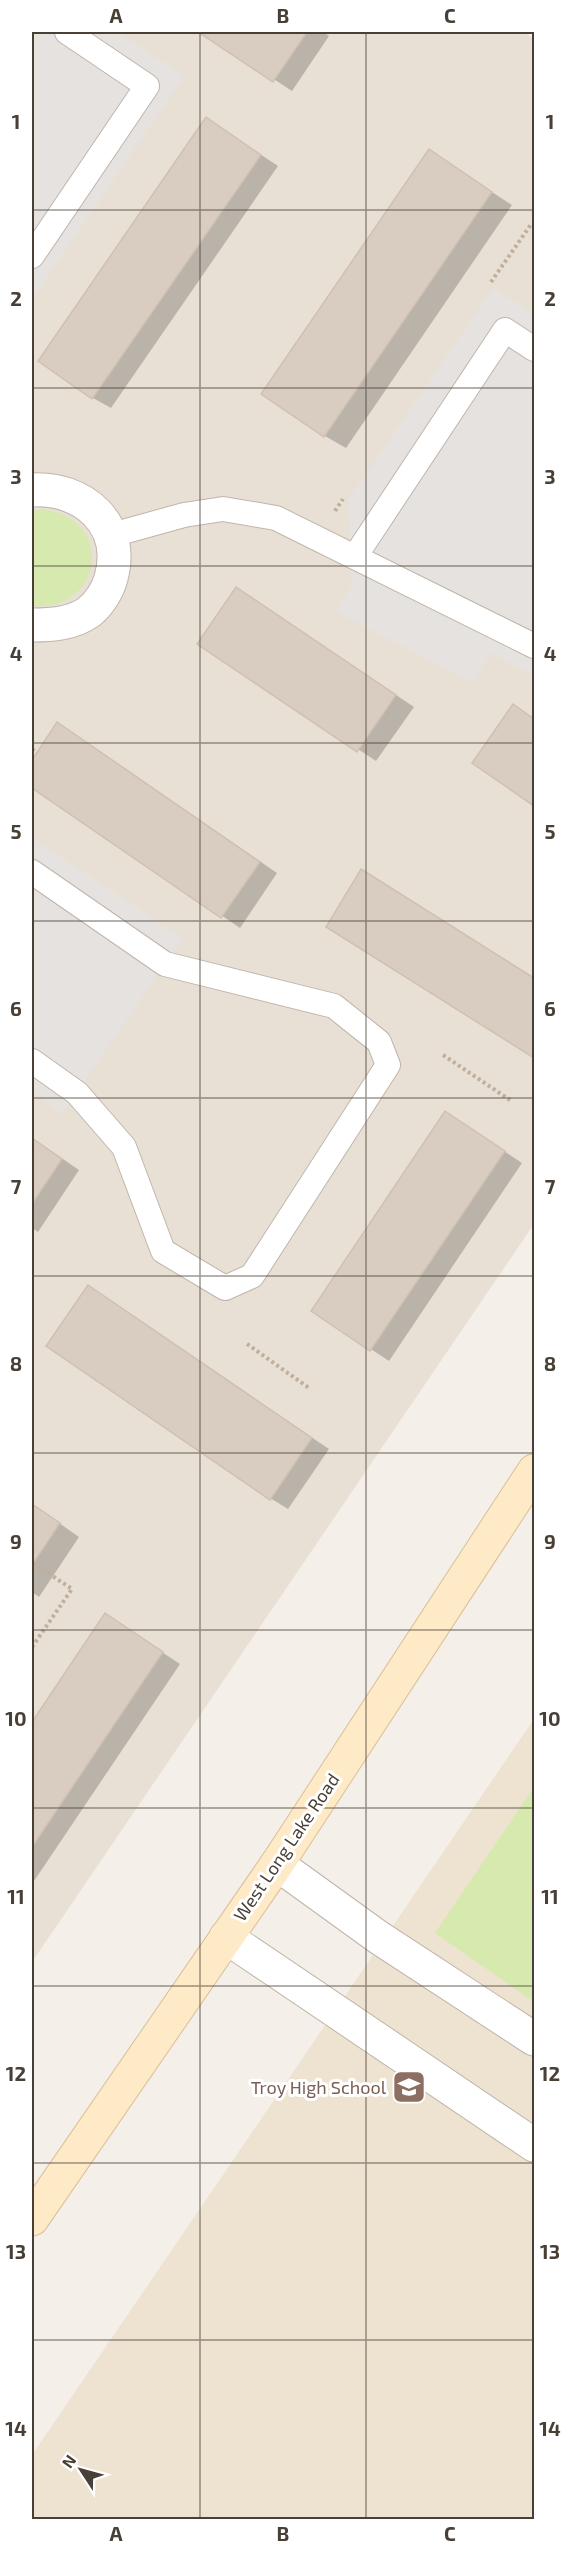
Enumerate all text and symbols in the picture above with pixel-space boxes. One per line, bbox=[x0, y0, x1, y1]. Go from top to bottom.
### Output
text: A bbox=[109, 3, 123, 27]
text: B bbox=[277, 3, 289, 27]
text: C bbox=[444, 3, 456, 27]
text: 1 bbox=[12, 109, 20, 133]
text: 1 bbox=[546, 109, 554, 133]
text: 2 bbox=[10, 286, 22, 310]
text: 2 bbox=[544, 286, 556, 310]
text: 3 bbox=[10, 464, 22, 488]
text: 3 bbox=[544, 464, 556, 488]
text: 4 bbox=[10, 641, 23, 665]
text: 4 bbox=[544, 641, 557, 665]
text: 5 bbox=[10, 819, 22, 843]
text: 5 bbox=[544, 819, 556, 843]
text: 6 bbox=[10, 996, 22, 1020]
text: 6 bbox=[544, 996, 556, 1020]
text: 7 bbox=[11, 1174, 22, 1198]
text: 7 bbox=[545, 1174, 556, 1198]
text: 8 bbox=[10, 1351, 22, 1375]
text: 8 bbox=[544, 1351, 556, 1375]
text: 9 bbox=[10, 1529, 22, 1553]
text: 9 bbox=[544, 1529, 556, 1553]
text: 10 bbox=[5, 1706, 27, 1730]
text: 10 bbox=[539, 1706, 561, 1730]
street label: West Long Lake Road bbox=[228, 1769, 344, 1925]
text: 11 bbox=[7, 1884, 25, 1908]
text: 11 bbox=[541, 1884, 559, 1908]
text: 12 bbox=[6, 2061, 26, 2085]
text: 12 bbox=[540, 2061, 560, 2085]
school or university icon: Troy High School bbox=[391, 2069, 427, 2105]
place label: Troy High School bbox=[251, 2076, 387, 2098]
text: 13 bbox=[6, 2239, 26, 2263]
text: 13 bbox=[540, 2239, 560, 2263]
text: 14 bbox=[5, 2416, 27, 2440]
text: 14 bbox=[539, 2416, 561, 2440]
north arrow bbox=[51, 2440, 111, 2500]
text: N bbox=[57, 2451, 80, 2471]
text: A bbox=[109, 2521, 123, 2545]
text: B bbox=[277, 2521, 289, 2545]
text: C bbox=[444, 2521, 456, 2545]

